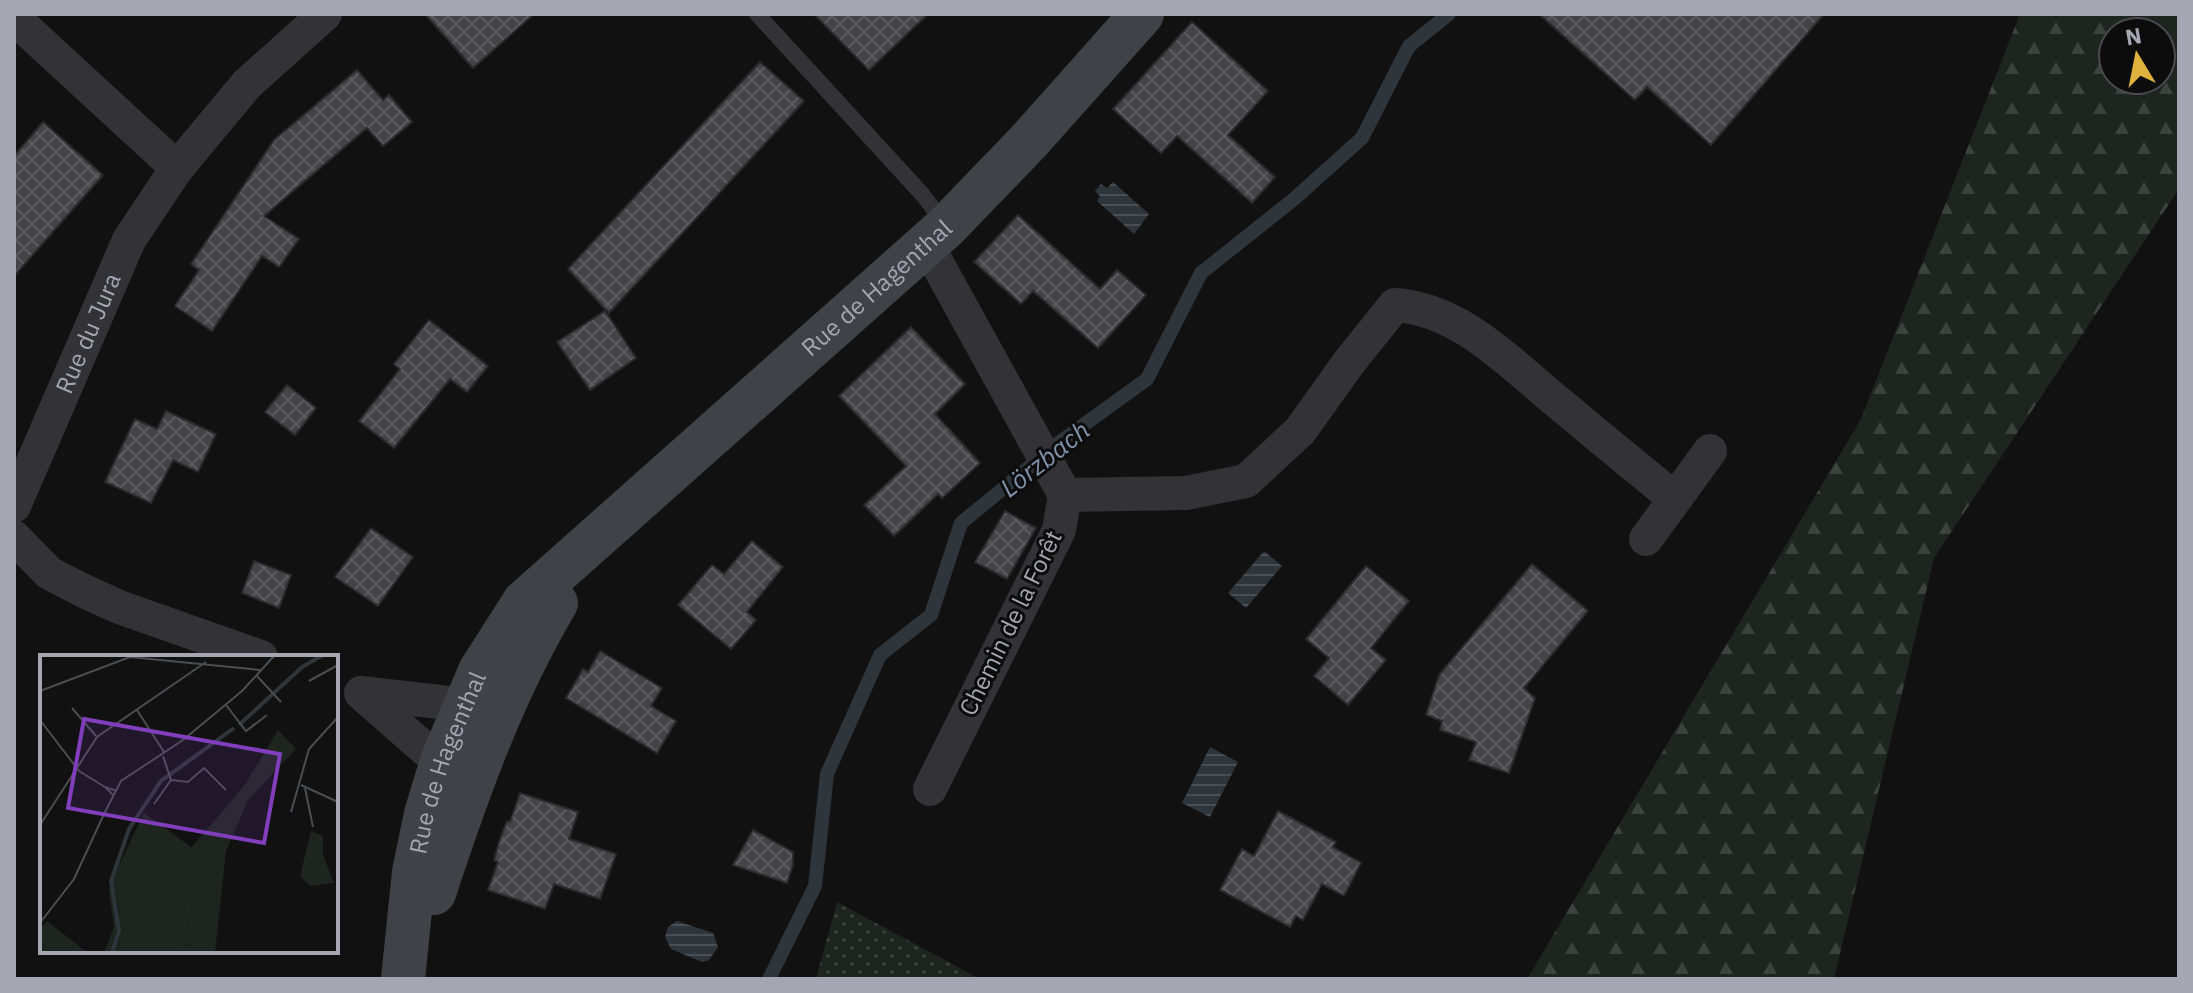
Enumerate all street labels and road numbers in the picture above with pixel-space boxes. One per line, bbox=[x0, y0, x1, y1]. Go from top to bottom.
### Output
street label: Rue de Hagenthal bbox=[794, 212, 958, 363]
street label: Rue du Jura bbox=[47, 268, 128, 398]
street label: Chemin de la Forêt bbox=[951, 525, 1069, 720]
street label: Rue de Hagenthal bbox=[401, 666, 493, 857]

